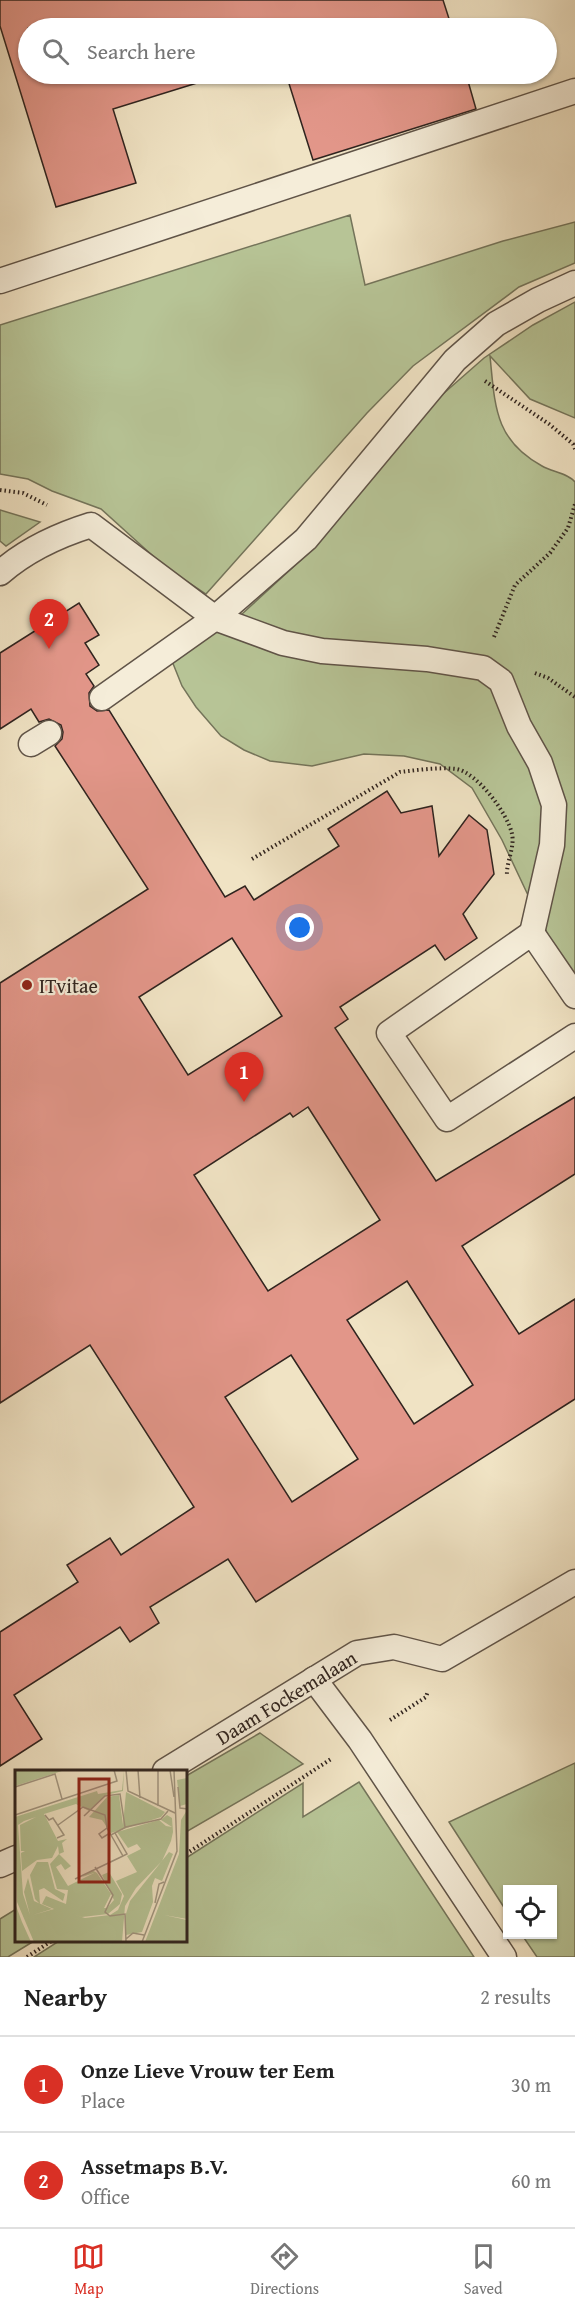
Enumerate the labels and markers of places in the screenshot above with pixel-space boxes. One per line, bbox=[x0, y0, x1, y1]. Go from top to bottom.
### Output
pin: 2 bbox=[29, 600, 68, 649]
place label: ITvitae bbox=[39, 971, 98, 1000]
marker: ITvitae bbox=[20, 978, 34, 992]
pin: 1 bbox=[224, 1052, 264, 1102]

